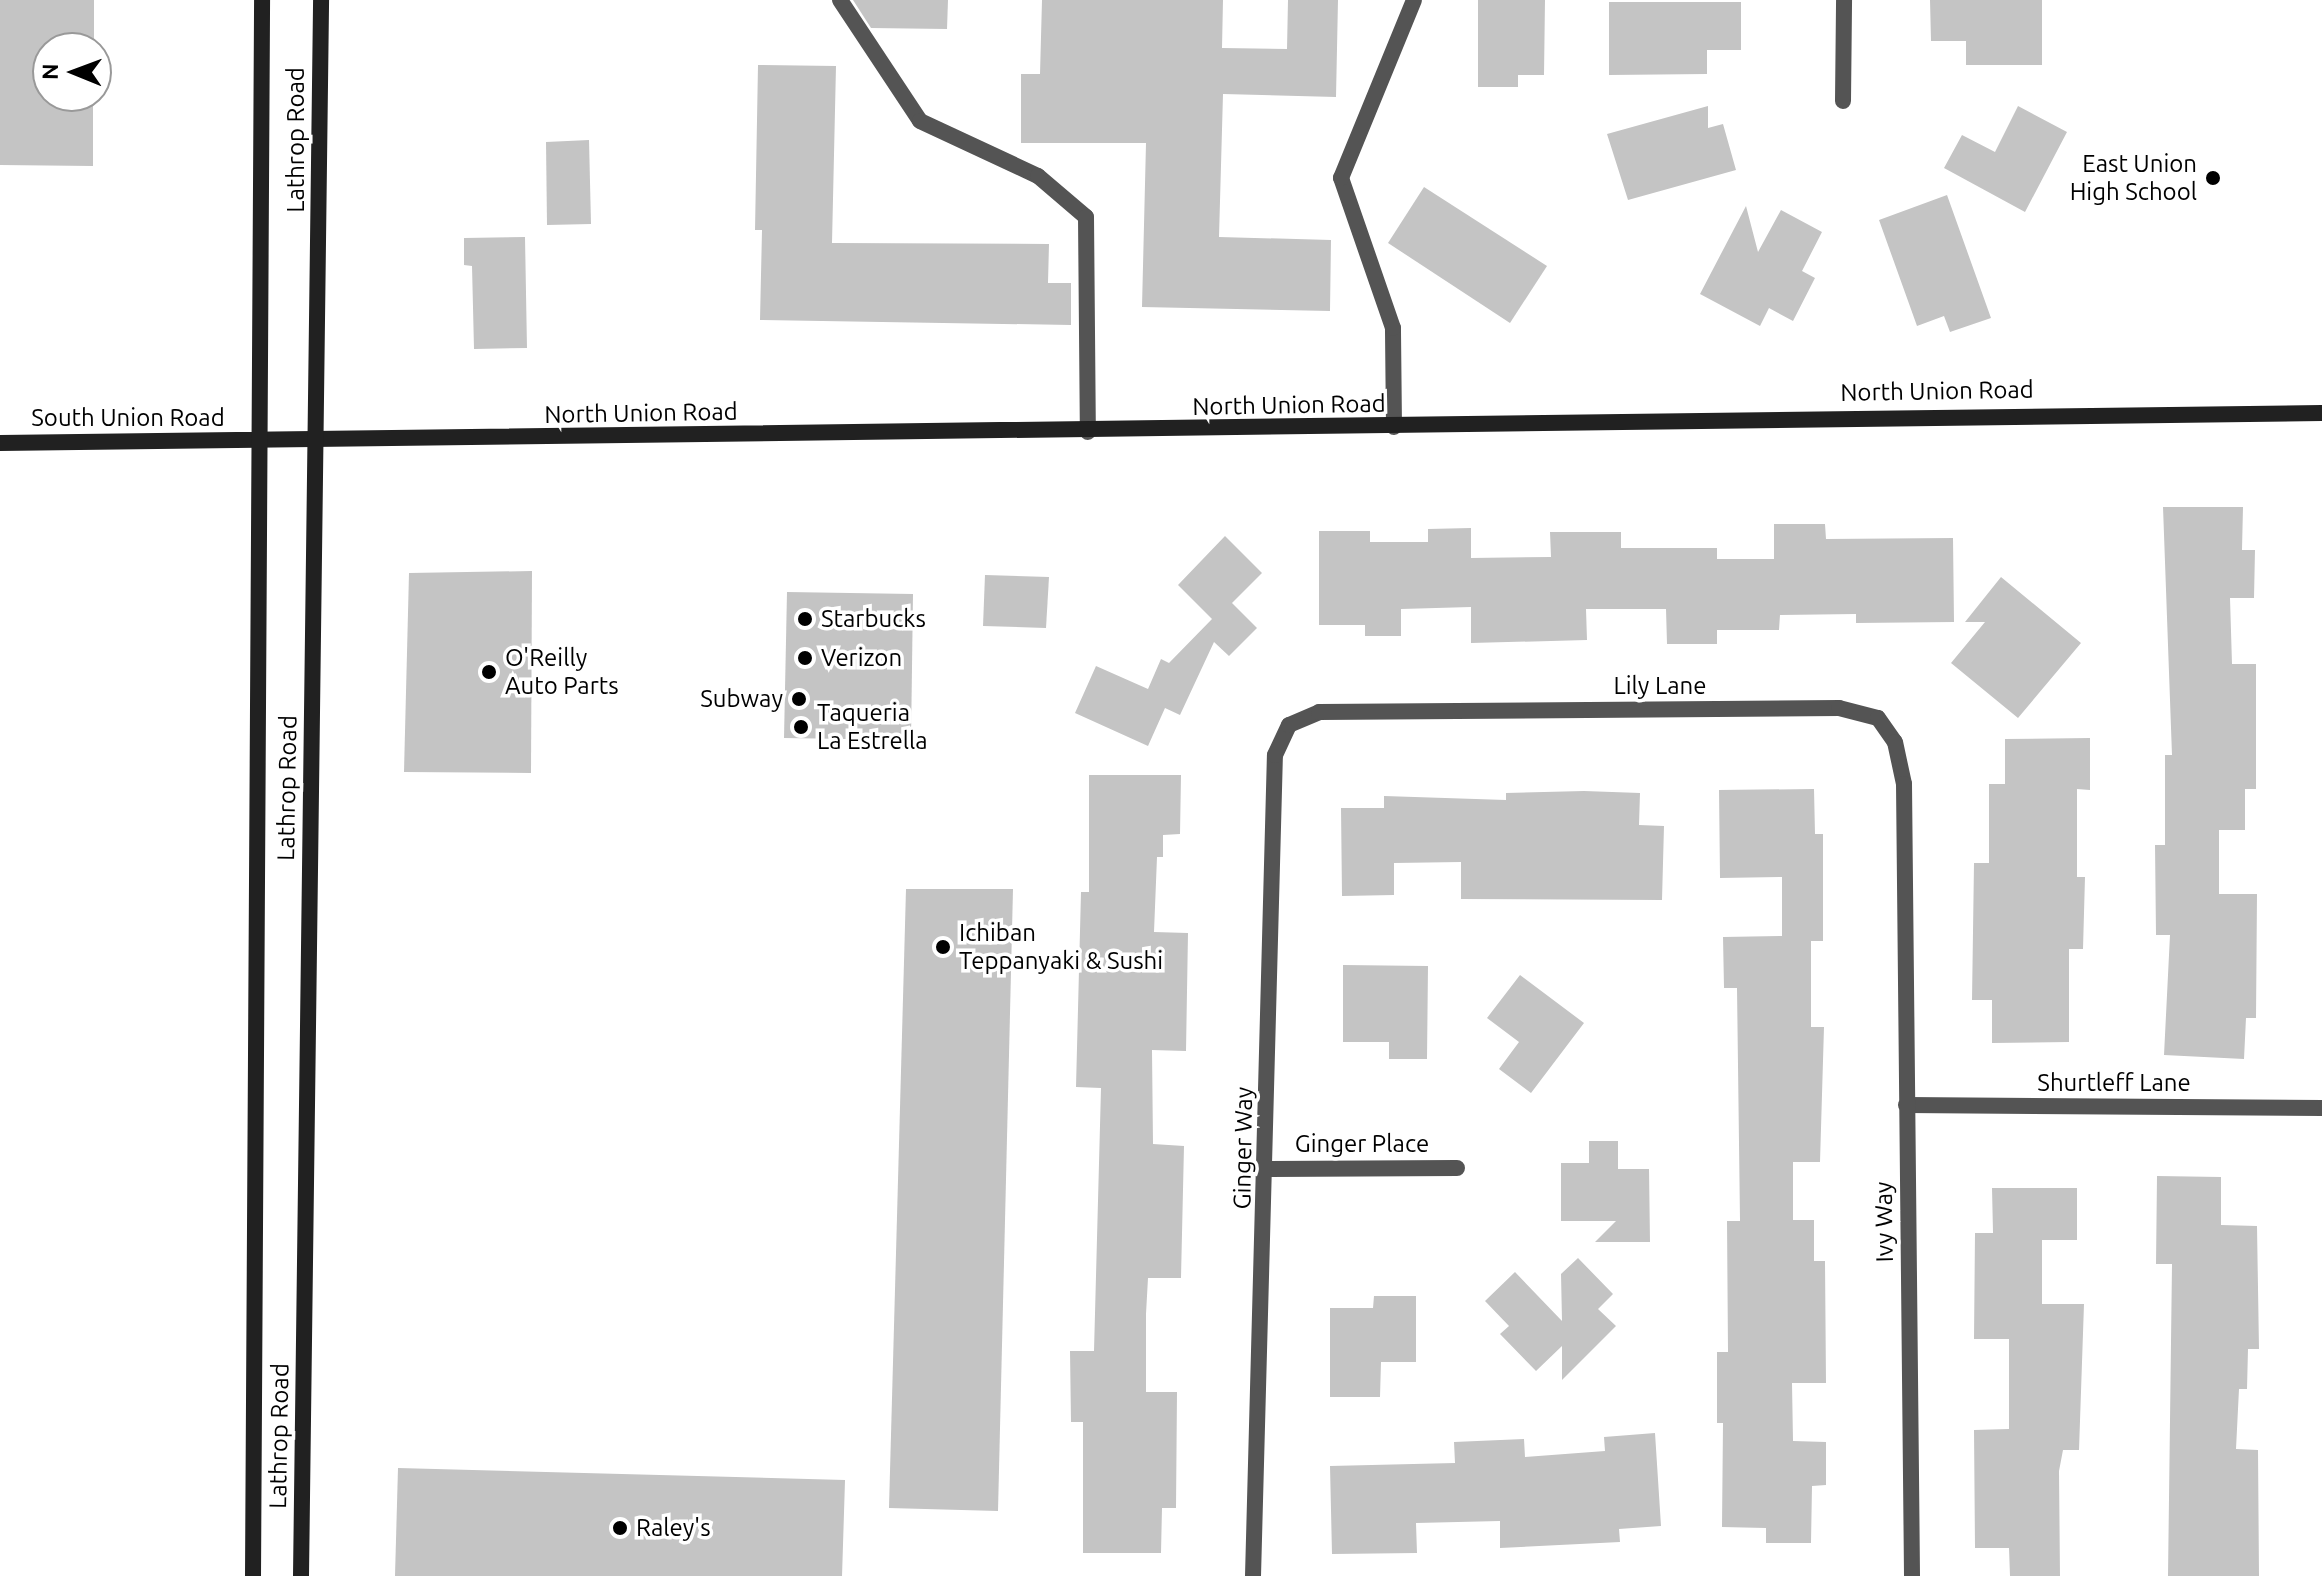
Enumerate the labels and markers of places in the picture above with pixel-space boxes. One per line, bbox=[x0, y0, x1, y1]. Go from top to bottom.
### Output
place label: East Union High School bbox=[2070, 150, 2197, 206]
marker: East Union High School bbox=[2204, 169, 2222, 187]
place label: Starbucks bbox=[821, 605, 926, 633]
marker: Starbucks bbox=[796, 610, 814, 628]
place label: O'Reilly Auto Parts bbox=[505, 644, 619, 700]
place label: Verizon bbox=[821, 644, 902, 672]
marker: Verizon bbox=[796, 649, 814, 667]
marker: O'Reilly Auto Parts bbox=[480, 663, 498, 681]
place label: Subway bbox=[700, 685, 783, 713]
marker: Subway bbox=[790, 690, 808, 708]
place label: Taqueria La Estrella bbox=[817, 699, 928, 755]
marker: Taqueria La Estrella bbox=[792, 718, 810, 736]
place label: Ichiban Teppanyaki & Sushi bbox=[959, 919, 1163, 975]
marker: Ichiban Teppanyaki & Sushi bbox=[934, 938, 952, 956]
place label: Raley's bbox=[636, 1514, 711, 1542]
marker: Raley's bbox=[611, 1519, 629, 1537]

